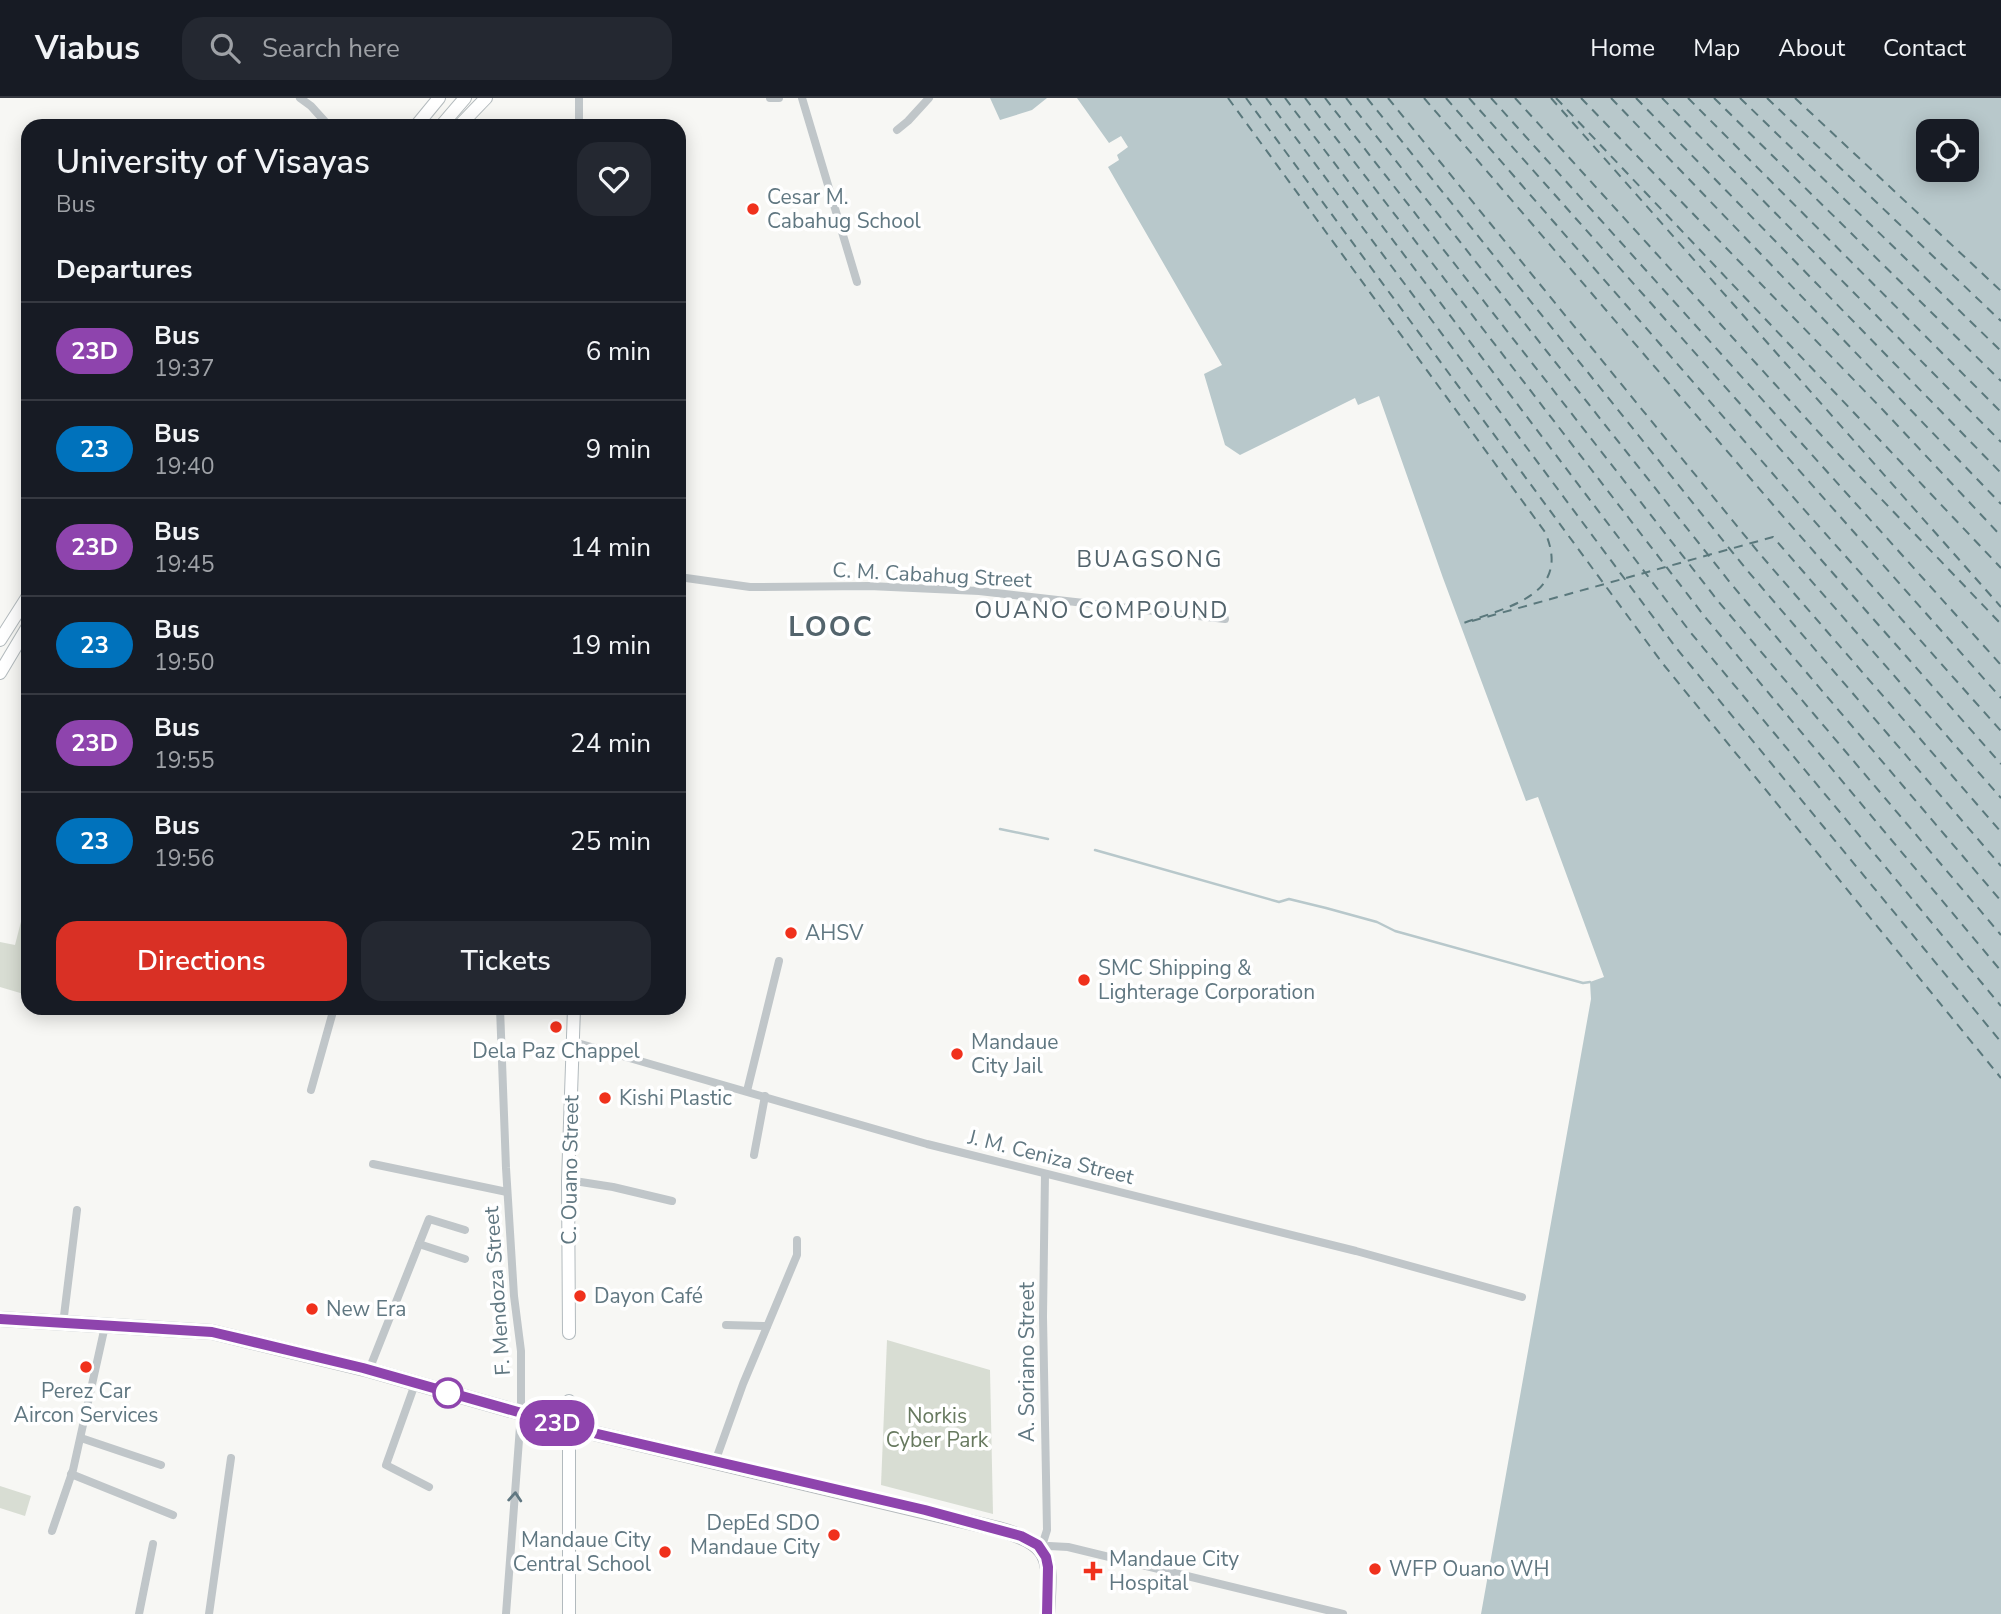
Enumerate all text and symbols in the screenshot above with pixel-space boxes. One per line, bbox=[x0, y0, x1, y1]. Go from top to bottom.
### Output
search box bbox=[182, 17, 672, 80]
text: Viabus bbox=[35, 26, 140, 71]
icon: search bbox=[206, 29, 244, 67]
text: Search here bbox=[262, 31, 400, 66]
text: Home bbox=[1590, 32, 1655, 64]
text: Map bbox=[1693, 32, 1740, 64]
text: About bbox=[1778, 32, 1845, 64]
text: Contact bbox=[1883, 32, 1966, 64]
map controls bbox=[1916, 119, 1979, 182]
button: locate bbox=[1916, 119, 1979, 182]
text: University of Visayas bbox=[56, 140, 370, 185]
button: heart bbox=[577, 142, 651, 216]
place label: Cesar M. Cabahug School bbox=[767, 183, 922, 235]
text: Bus bbox=[56, 189, 96, 220]
marker: Cesar M. Cabahug School bbox=[745, 201, 761, 217]
text: Departures bbox=[56, 252, 192, 287]
text: Bus bbox=[154, 318, 200, 353]
text: 6 min bbox=[586, 334, 651, 369]
text: 23D bbox=[71, 335, 118, 367]
text: 19:37 bbox=[154, 353, 214, 384]
text: Bus bbox=[154, 416, 200, 451]
text: 9 min bbox=[586, 432, 651, 467]
text: 23 bbox=[80, 433, 109, 465]
text: 19:40 bbox=[154, 451, 214, 482]
text: Bus bbox=[154, 514, 200, 549]
text: 14 min bbox=[570, 530, 651, 565]
text: 23D bbox=[71, 531, 118, 563]
district label: BUAGSONG bbox=[1077, 544, 1223, 575]
text: 19:45 bbox=[154, 549, 214, 580]
street label: C. M. Cabahug Street bbox=[832, 556, 1033, 594]
district label: OUANO COMPOUND bbox=[975, 595, 1229, 626]
district label: LOOC bbox=[788, 608, 874, 646]
text: Bus bbox=[154, 612, 200, 647]
text: 19 min bbox=[570, 628, 651, 663]
text: 23 bbox=[80, 629, 109, 661]
text: 19:50 bbox=[154, 647, 214, 678]
text: Bus bbox=[154, 710, 200, 745]
text: 24 min bbox=[570, 726, 651, 761]
text: 23D bbox=[71, 727, 118, 759]
text: 19:55 bbox=[154, 745, 214, 776]
text: Bus bbox=[154, 808, 200, 843]
text: 25 min bbox=[570, 824, 651, 859]
text: 23 bbox=[80, 825, 109, 857]
text: 19:56 bbox=[154, 843, 214, 874]
place label: AHSV bbox=[805, 919, 864, 947]
button: Directions bbox=[56, 921, 347, 1001]
button: Tickets bbox=[361, 921, 651, 1001]
marker: AHSV bbox=[783, 925, 799, 941]
place label: SMC Shipping & Lighterage Corporation bbox=[1098, 954, 1315, 1006]
marker: SMC Shipping & Lighterage Corporation bbox=[1076, 972, 1092, 988]
marker: Dela Paz Chappel bbox=[548, 1019, 564, 1035]
place label: Mandaue City Jail bbox=[971, 1028, 1058, 1080]
place label: Dela Paz Chappel bbox=[472, 1037, 641, 1065]
marker: Mandaue City Jail bbox=[949, 1046, 965, 1062]
place label: Kishi Plastic bbox=[619, 1084, 732, 1112]
marker: Kishi Plastic bbox=[597, 1090, 613, 1106]
street label: C. Ouano Street bbox=[555, 1094, 585, 1245]
street label: J. M. Ceniza Street bbox=[964, 1123, 1137, 1191]
street label: F. Mendoza Street bbox=[477, 1205, 517, 1376]
street label: A. Soriano Street bbox=[1013, 1281, 1041, 1442]
place label: Dayon Café bbox=[594, 1282, 703, 1310]
marker: Dayon Café bbox=[572, 1288, 588, 1304]
place label: New Era bbox=[326, 1295, 406, 1323]
marker: New Era bbox=[304, 1301, 320, 1317]
marker: Perez Car Aircon Services bbox=[78, 1359, 94, 1375]
place label: Perez Car Aircon Services bbox=[14, 1377, 158, 1429]
unlabelled marker bbox=[433, 1378, 463, 1408]
line badge: 23D bbox=[517, 1400, 597, 1446]
park label: Norkis Cyber Park bbox=[886, 1402, 989, 1454]
text: 23D bbox=[533, 1407, 581, 1439]
one-way arrow bbox=[507, 1491, 522, 1502]
place label: DepEd SDO Mandaue City bbox=[690, 1509, 820, 1561]
place label: Mandaue City Central School bbox=[513, 1526, 652, 1578]
marker: DepEd SDO Mandaue City bbox=[826, 1527, 842, 1543]
marker: Mandaue City Central School bbox=[657, 1544, 673, 1560]
place label: Mandaue City Hospital bbox=[1109, 1545, 1239, 1597]
place label: WFP Ouano WH bbox=[1389, 1555, 1549, 1583]
marker: Mandaue City Hospital bbox=[1083, 1561, 1103, 1581]
marker: WFP Ouano WH bbox=[1367, 1561, 1383, 1577]

